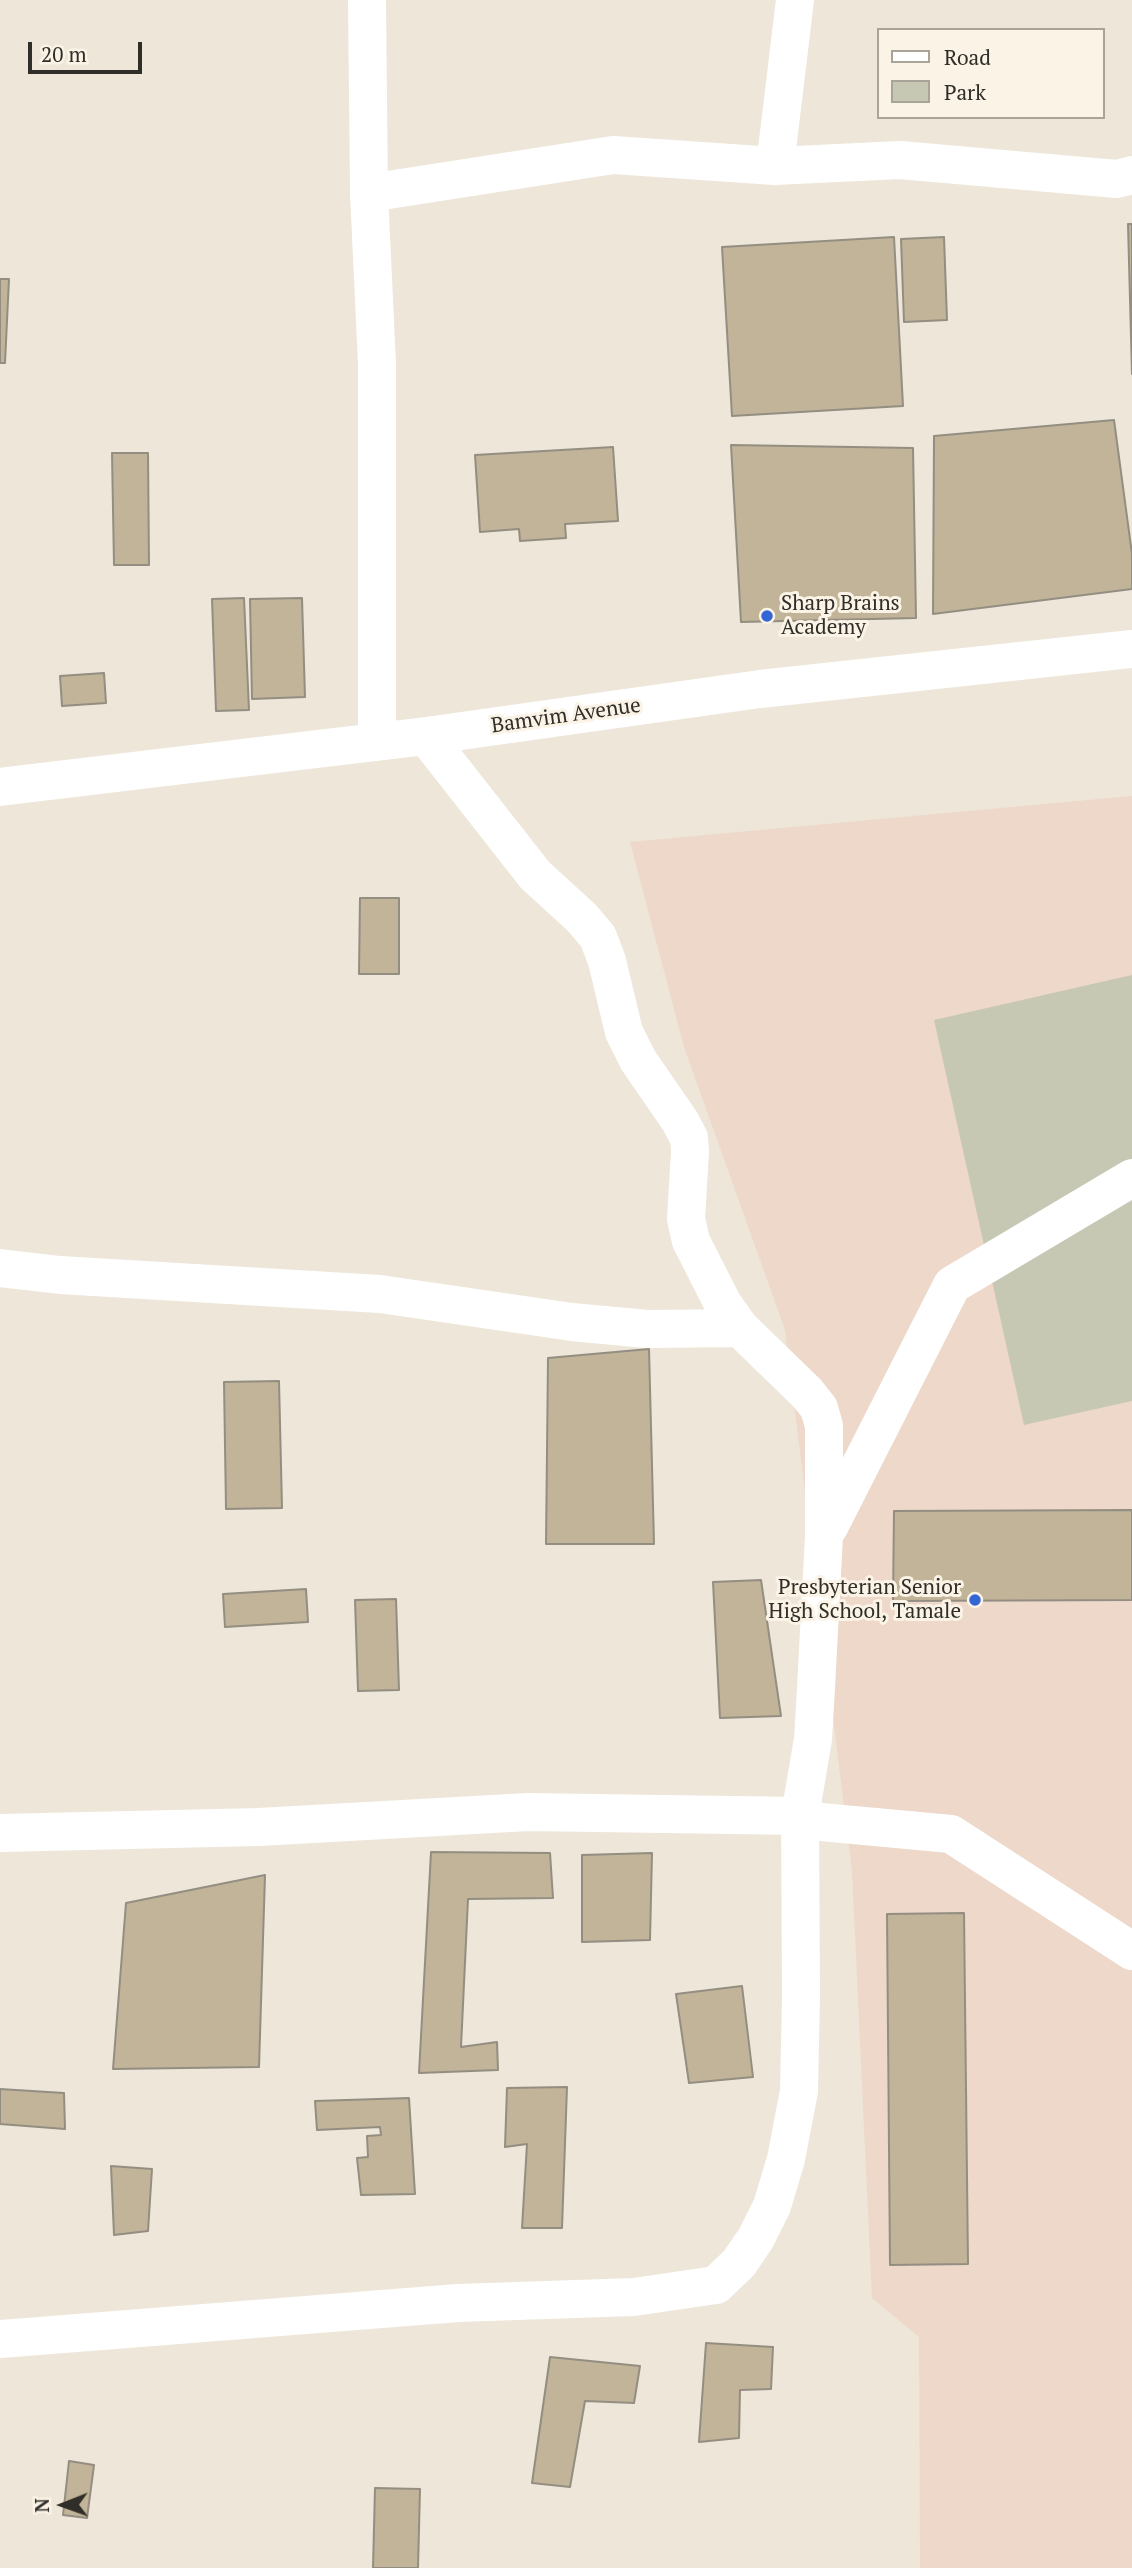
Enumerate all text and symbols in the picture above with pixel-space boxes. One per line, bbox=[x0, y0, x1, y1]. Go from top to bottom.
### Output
scale bar bbox=[32, 28, 145, 72]
legend bbox=[876, 28, 1104, 119]
text: 20 m bbox=[41, 40, 87, 68]
text: Road bbox=[944, 43, 991, 71]
text: Park bbox=[944, 78, 986, 106]
place label: Sharp Brains Academy bbox=[781, 591, 900, 641]
marker: Sharp Brains Academy bbox=[759, 608, 775, 624]
street label: Bamvim Avenue bbox=[490, 693, 642, 739]
place label: Presbyterian Senior High School, Tamale bbox=[768, 1575, 961, 1625]
marker: Presbyterian Senior High School, Tamale bbox=[967, 1592, 983, 1608]
north arrow bbox=[28, 2470, 98, 2540]
text: N bbox=[29, 2498, 54, 2513]

